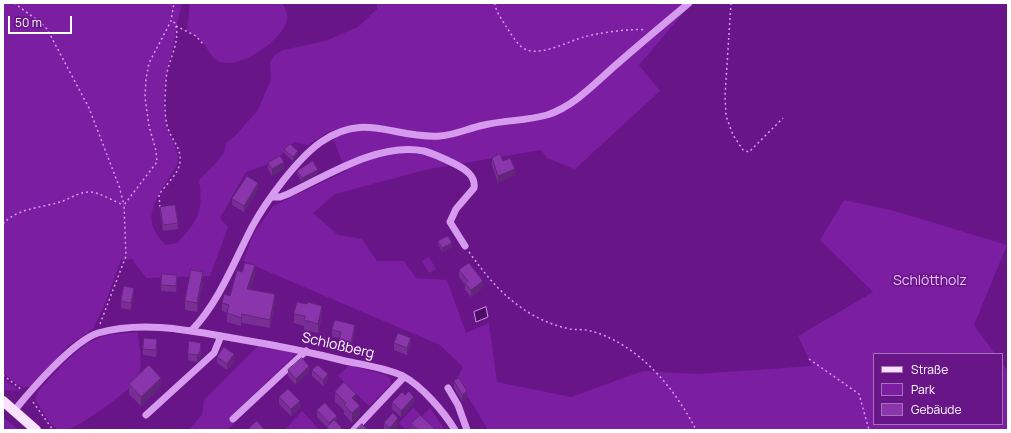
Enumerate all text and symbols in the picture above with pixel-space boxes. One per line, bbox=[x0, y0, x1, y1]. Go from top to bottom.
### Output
scale bar bbox=[10, 8, 74, 34]
text: 50 m bbox=[15, 14, 42, 31]
park label: Schlöttholz bbox=[893, 273, 967, 289]
street label: Schloßberg bbox=[300, 329, 376, 363]
legend bbox=[873, 353, 1003, 425]
text: Straße bbox=[911, 361, 948, 378]
text: Park bbox=[911, 381, 935, 398]
text: Gebäude bbox=[911, 401, 962, 418]

